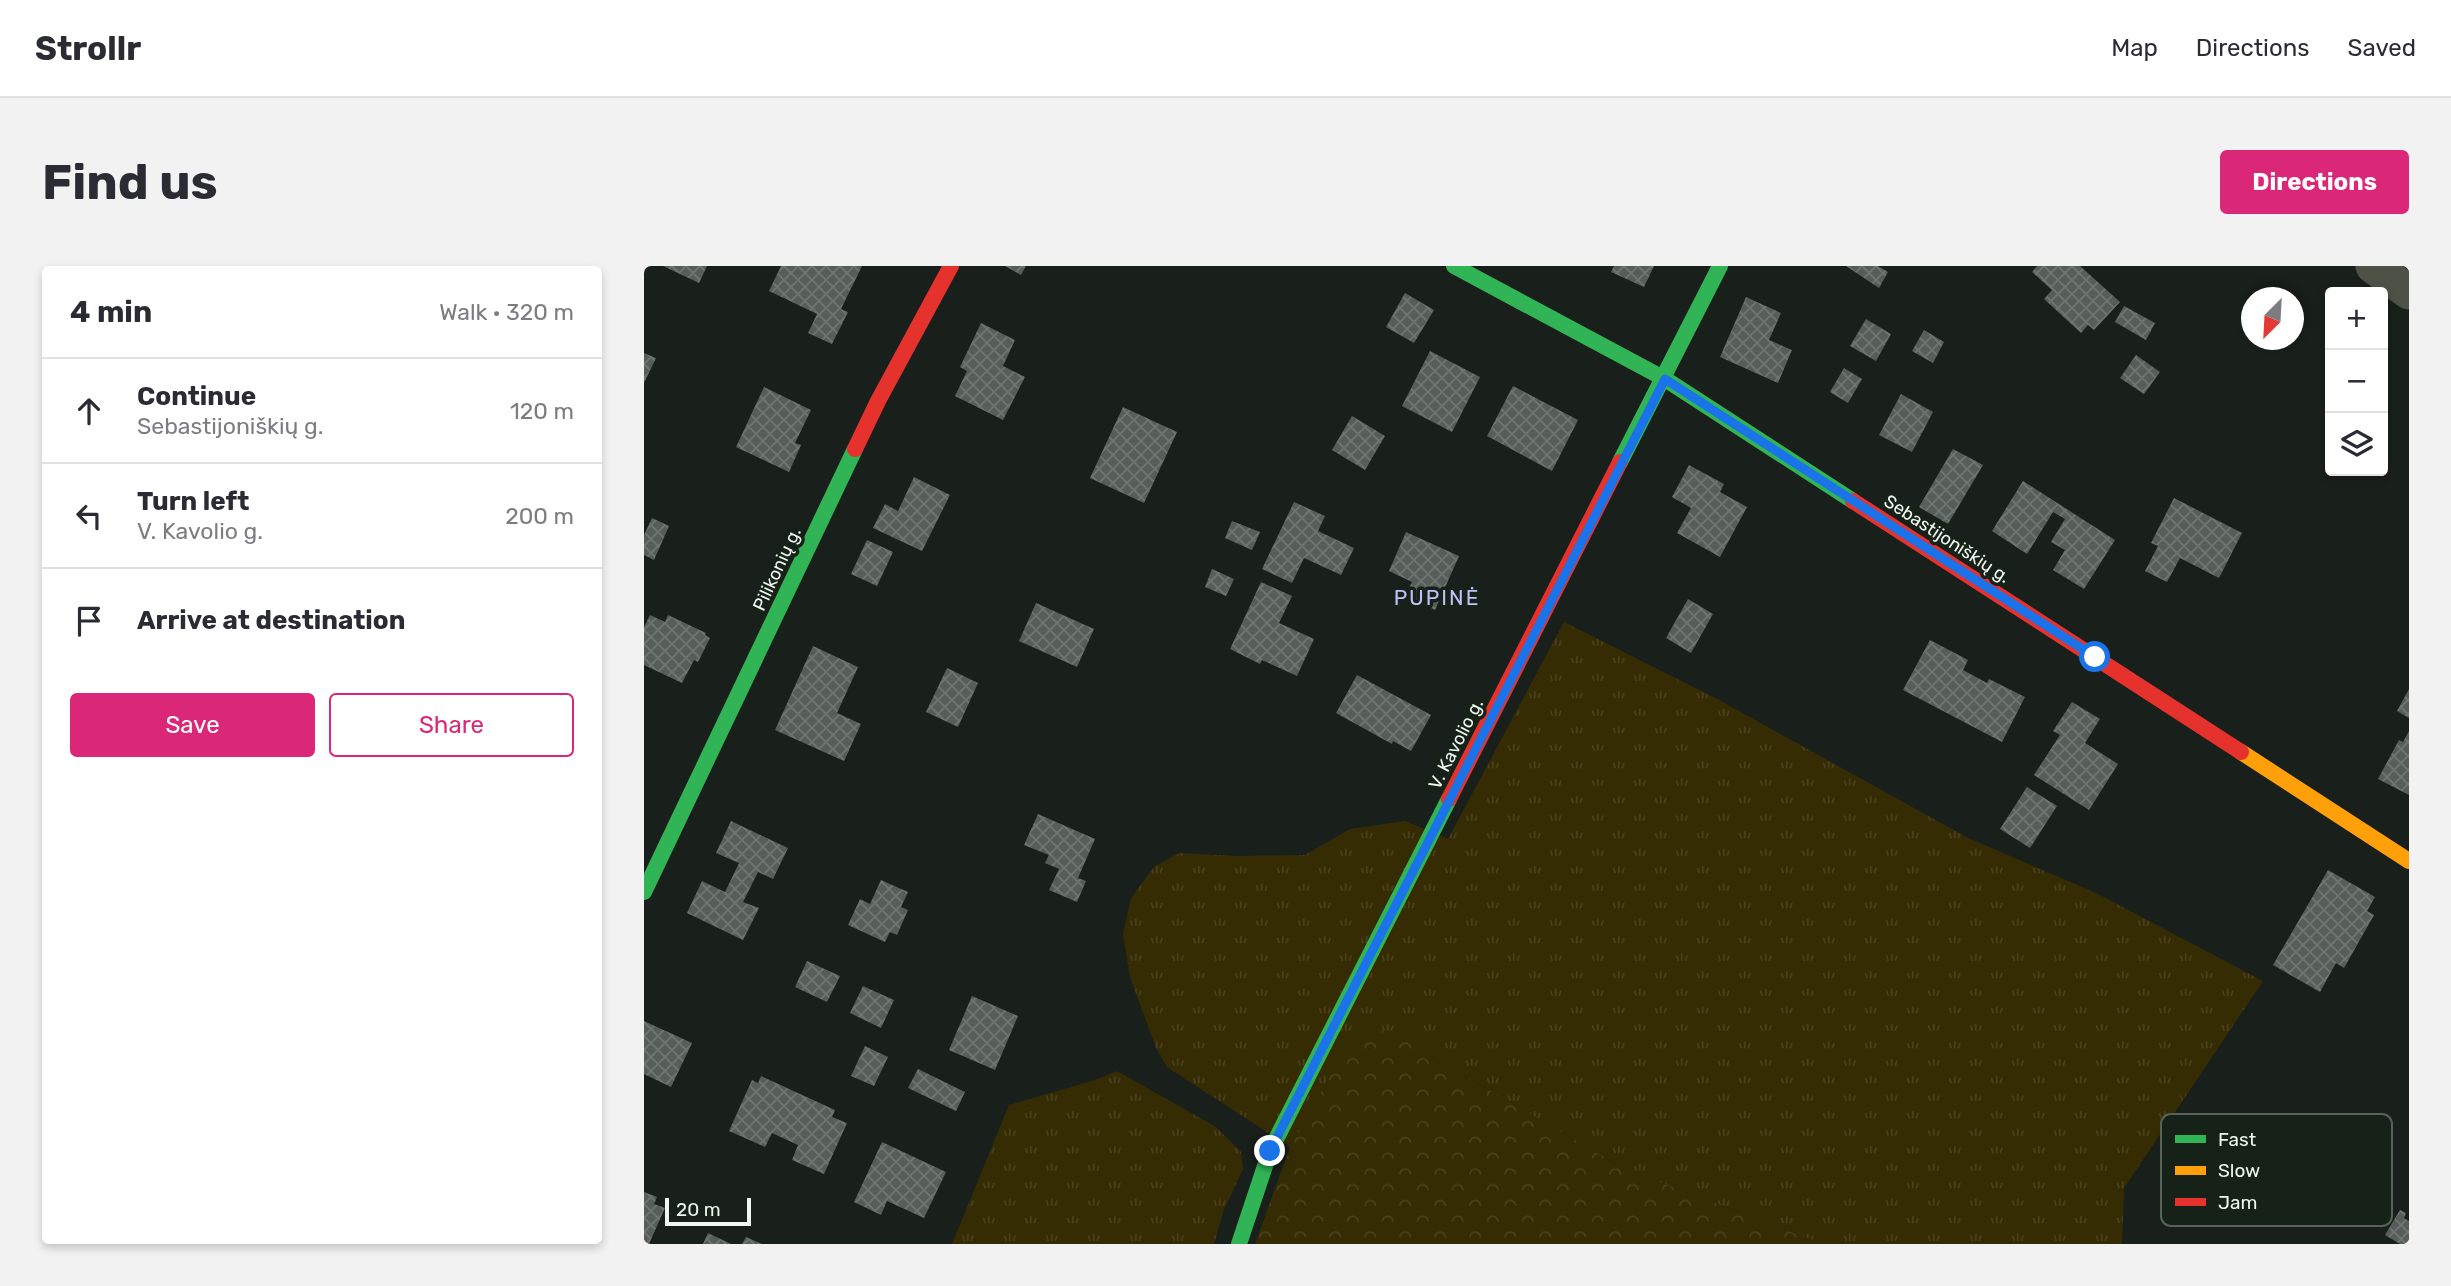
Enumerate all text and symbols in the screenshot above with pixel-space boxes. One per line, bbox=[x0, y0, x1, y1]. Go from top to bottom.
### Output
text: Strollr bbox=[35, 29, 141, 68]
text: Map bbox=[2111, 34, 2158, 62]
text: Directions bbox=[2196, 34, 2309, 62]
text: Saved bbox=[2347, 34, 2416, 62]
button: Directions bbox=[2220, 150, 2409, 214]
text: Find us bbox=[42, 153, 218, 211]
north arrow bbox=[2241, 287, 2304, 350]
map controls bbox=[2325, 287, 2388, 476]
button: + bbox=[2325, 287, 2388, 350]
text: 4 min bbox=[70, 294, 152, 330]
text: Walk · 320 m bbox=[439, 298, 574, 326]
button: − bbox=[2325, 350, 2388, 413]
text: Continue bbox=[137, 381, 256, 412]
icon: ahead bbox=[70, 392, 108, 430]
text: 120 m bbox=[510, 397, 574, 425]
text: Sebastijoniškių g. bbox=[137, 412, 324, 440]
button: layers bbox=[2325, 413, 2388, 476]
text: Turn left bbox=[137, 486, 249, 517]
street label: Sebastijoniškių g. bbox=[1880, 490, 2014, 588]
icon: left bbox=[70, 497, 108, 535]
text: 200 m bbox=[505, 502, 574, 530]
text: V. Kavolio g. bbox=[137, 517, 263, 545]
street label: Pilikonių g. bbox=[748, 524, 806, 614]
district label: PUPINĖ bbox=[1394, 585, 1480, 610]
icon: arrive bbox=[70, 602, 108, 640]
text: Arrive at destination bbox=[137, 605, 405, 636]
route start bbox=[2079, 641, 2110, 672]
button: Save bbox=[70, 693, 315, 757]
button: Share bbox=[329, 693, 574, 757]
street label: V. Kavolio g. bbox=[1424, 695, 1488, 793]
legend bbox=[2161, 1114, 2392, 1226]
text: Fast bbox=[2218, 1128, 2257, 1151]
route end bbox=[1254, 1135, 1285, 1166]
text: Slow bbox=[2218, 1159, 2260, 1182]
text: Jam bbox=[2218, 1191, 2257, 1214]
scale bar bbox=[665, 1195, 751, 1227]
text: 20 m bbox=[676, 1198, 721, 1221]

